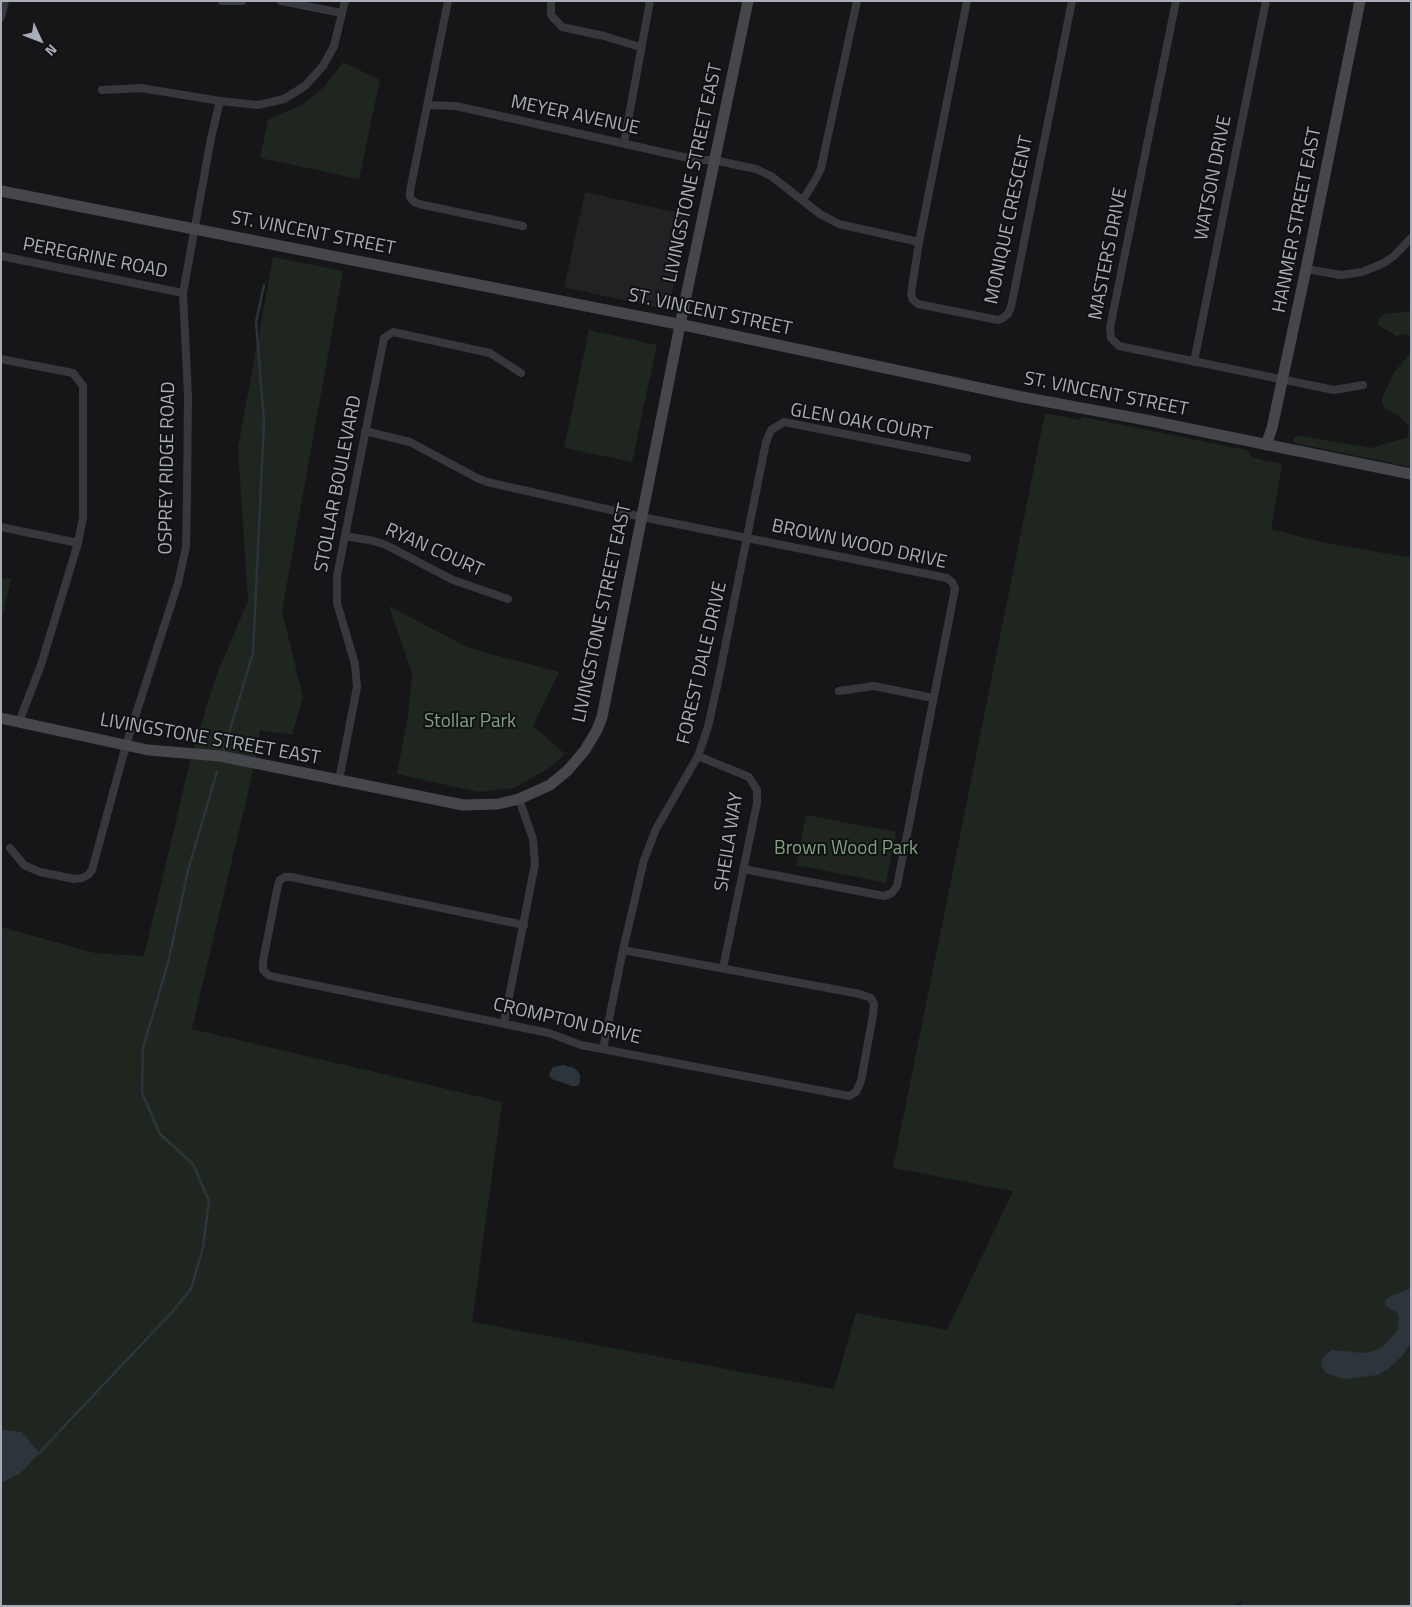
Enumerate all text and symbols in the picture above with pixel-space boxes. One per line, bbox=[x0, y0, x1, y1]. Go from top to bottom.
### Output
north arrow bbox=[15, 15, 65, 65]
text: N bbox=[40, 40, 62, 61]
street label: LIVINGSTONE STREET EAST bbox=[660, 61, 728, 285]
street label: MEYER AVENUE bbox=[509, 91, 641, 141]
street label: WATSON DRIVE bbox=[1191, 114, 1237, 242]
street label: HANMER STREET EAST bbox=[1269, 125, 1327, 315]
street label: MONIQUE CRESCENT bbox=[981, 134, 1039, 306]
street label: MASTERS DRIVE bbox=[1085, 186, 1133, 322]
street label: ST. VINCENT STREET bbox=[229, 207, 397, 261]
street label: PEREGRINE ROAD bbox=[21, 234, 169, 284]
street label: ST. VINCENT STREET bbox=[626, 285, 794, 341]
street label: ST. VINCENT STREET bbox=[1022, 368, 1190, 422]
street label: OSPREY RIDGE ROAD bbox=[155, 381, 181, 555]
street label: STOLLAR BOULEVARD bbox=[311, 394, 367, 574]
street label: GLEN OAK COURT bbox=[788, 399, 934, 447]
street label: LIVINGSTONE STREET EAST bbox=[569, 501, 637, 725]
street label: BROWN WOOD DRIVE bbox=[769, 515, 949, 575]
street label: RYAN COURT bbox=[381, 519, 487, 583]
street label: FOREST DALE DRIVE bbox=[673, 579, 733, 747]
street label: LIVINGSTONE STREET EAST bbox=[98, 709, 322, 771]
park label: Stollar Park bbox=[424, 711, 516, 733]
street label: SHEILA WAY bbox=[711, 791, 749, 893]
park label: Brown Wood Park bbox=[774, 838, 918, 860]
street label: CROMPTON DRIVE bbox=[491, 994, 643, 1050]

